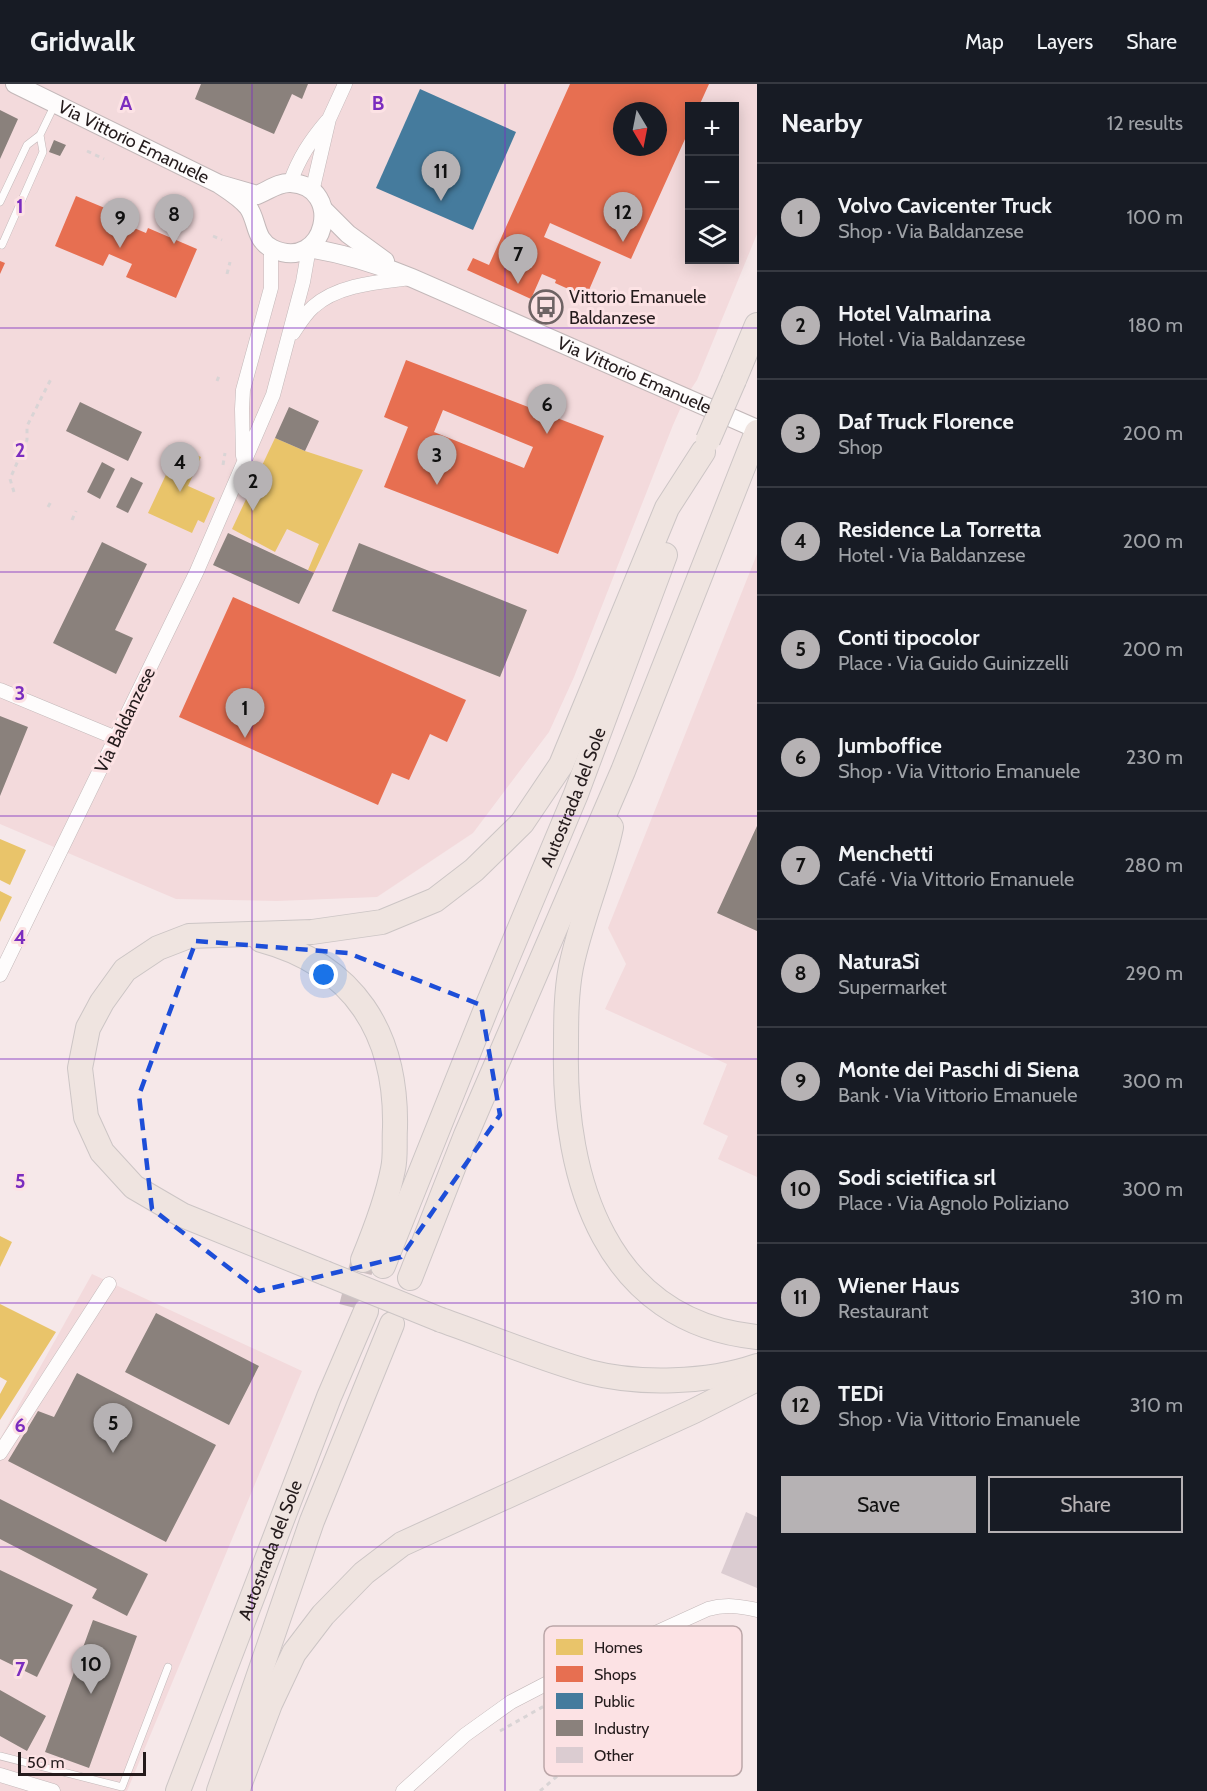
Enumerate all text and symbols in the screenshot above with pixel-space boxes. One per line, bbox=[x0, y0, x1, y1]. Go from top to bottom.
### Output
text: Gridwalk bbox=[30, 24, 135, 58]
text: Map bbox=[965, 29, 1004, 54]
text: Layers bbox=[1037, 29, 1093, 54]
text: Share bbox=[1126, 29, 1177, 54]
text: A bbox=[120, 91, 133, 115]
text: B bbox=[372, 91, 384, 115]
street label: Via Vittorio Emanuele bbox=[54, 96, 213, 188]
north arrow bbox=[613, 102, 667, 156]
map controls bbox=[685, 102, 739, 264]
button: + bbox=[685, 102, 739, 156]
text: Nearby bbox=[781, 107, 862, 139]
text: 12 results bbox=[1107, 111, 1183, 135]
pin: 11 bbox=[422, 152, 460, 201]
button: − bbox=[685, 156, 739, 210]
pin: 12 bbox=[604, 192, 642, 242]
text: Volvo Cavicenter Truck bbox=[838, 192, 1052, 219]
text: 1 bbox=[16, 194, 24, 218]
pin: 8 bbox=[154, 194, 194, 244]
pin: 9 bbox=[100, 198, 140, 248]
text: 1 bbox=[797, 205, 804, 229]
text: 100 m bbox=[1127, 205, 1183, 229]
button: layers bbox=[685, 210, 739, 264]
text: Shop · Via Baldanzese bbox=[838, 219, 1024, 243]
pin: 7 bbox=[498, 234, 538, 284]
place label: Vittorio Emanuele Baldanzese bbox=[569, 286, 706, 329]
bus stop icon: Vittorio Emanuele Baldanzese bbox=[528, 289, 564, 325]
text: Hotel Valmarina bbox=[838, 300, 991, 327]
text: 2 bbox=[795, 313, 806, 337]
text: 180 m bbox=[1128, 313, 1183, 337]
text: Hotel · Via Baldanzese bbox=[838, 327, 1026, 351]
street label: Via Vittorio Emanuele bbox=[554, 332, 714, 419]
pin: 6 bbox=[528, 384, 566, 434]
text: Daf Truck Florence bbox=[838, 408, 1014, 435]
text: 3 bbox=[795, 421, 806, 445]
text: 200 m bbox=[1123, 421, 1183, 445]
text: Shop bbox=[838, 435, 883, 459]
pin: 3 bbox=[418, 436, 456, 485]
text: 2 bbox=[15, 438, 25, 462]
pin: 4 bbox=[160, 442, 200, 492]
pin: 2 bbox=[234, 462, 272, 511]
text: Residence La Torretta bbox=[838, 516, 1041, 543]
text: 4 bbox=[794, 529, 807, 553]
text: 200 m bbox=[1123, 529, 1183, 553]
text: Hotel · Via Baldanzese bbox=[838, 543, 1026, 567]
text: Conti tipocolor bbox=[838, 624, 979, 651]
text: 5 bbox=[795, 637, 806, 661]
text: 200 m bbox=[1123, 637, 1183, 661]
text: Place · Via Guido Guinizzelli bbox=[838, 651, 1069, 675]
street label: Via Baldanzese bbox=[90, 664, 160, 776]
text: 3 bbox=[15, 681, 25, 705]
pin: 1 bbox=[226, 688, 264, 738]
street label: Autostrada del Sole bbox=[536, 725, 611, 870]
text: Jumboffice bbox=[838, 732, 942, 759]
text: 6 bbox=[795, 745, 806, 769]
text: 230 m bbox=[1126, 745, 1183, 769]
text: Shop · Via Vittorio Emanuele bbox=[838, 759, 1080, 783]
text: Menchetti bbox=[838, 840, 933, 867]
text: 7 bbox=[795, 853, 806, 877]
text: 280 m bbox=[1124, 853, 1183, 877]
text: Café · Via Vittorio Emanuele bbox=[838, 867, 1074, 891]
text: 4 bbox=[14, 925, 26, 949]
text: NaturaSì bbox=[838, 948, 920, 975]
your location bbox=[309, 960, 338, 989]
text: 8 bbox=[794, 961, 807, 985]
text: 290 m bbox=[1125, 961, 1183, 985]
text: Supermarket bbox=[838, 975, 947, 999]
text: Monte dei Paschi di Siena bbox=[838, 1056, 1079, 1083]
text: 9 bbox=[795, 1069, 806, 1093]
text: 300 m bbox=[1122, 1069, 1183, 1093]
text: Bank · Via Vittorio Emanuele bbox=[838, 1083, 1077, 1107]
text: Sodi scietifica srl bbox=[838, 1164, 996, 1191]
text: 5 bbox=[15, 1169, 25, 1193]
text: 10 bbox=[790, 1177, 811, 1201]
text: 300 m bbox=[1122, 1177, 1183, 1201]
text: Place · Via Agnolo Poliziano bbox=[838, 1191, 1069, 1215]
text: Wiener Haus bbox=[838, 1272, 960, 1299]
text: 11 bbox=[793, 1285, 808, 1309]
text: 310 m bbox=[1130, 1285, 1183, 1309]
text: Restaurant bbox=[838, 1299, 929, 1323]
text: TEDi bbox=[838, 1380, 884, 1407]
text: 12 bbox=[792, 1393, 809, 1417]
text: 310 m bbox=[1130, 1393, 1183, 1417]
pin: 5 bbox=[94, 1404, 132, 1453]
text: Shop · Via Vittorio Emanuele bbox=[838, 1407, 1080, 1431]
text: 6 bbox=[14, 1413, 26, 1437]
button: Save bbox=[781, 1476, 976, 1533]
button: Share bbox=[988, 1476, 1183, 1533]
street label: Autostrada del Sole bbox=[234, 1477, 307, 1623]
legend bbox=[544, 1626, 742, 1776]
text: Homes bbox=[594, 1638, 643, 1657]
pin: 10 bbox=[72, 1644, 110, 1694]
text: 7 bbox=[15, 1657, 26, 1681]
text: Shops bbox=[594, 1665, 637, 1684]
text: Public bbox=[594, 1692, 635, 1711]
text: Industry bbox=[594, 1719, 649, 1738]
text: Other bbox=[594, 1746, 635, 1765]
scale bar bbox=[18, 1749, 146, 1776]
text: 50 m bbox=[27, 1753, 64, 1772]

